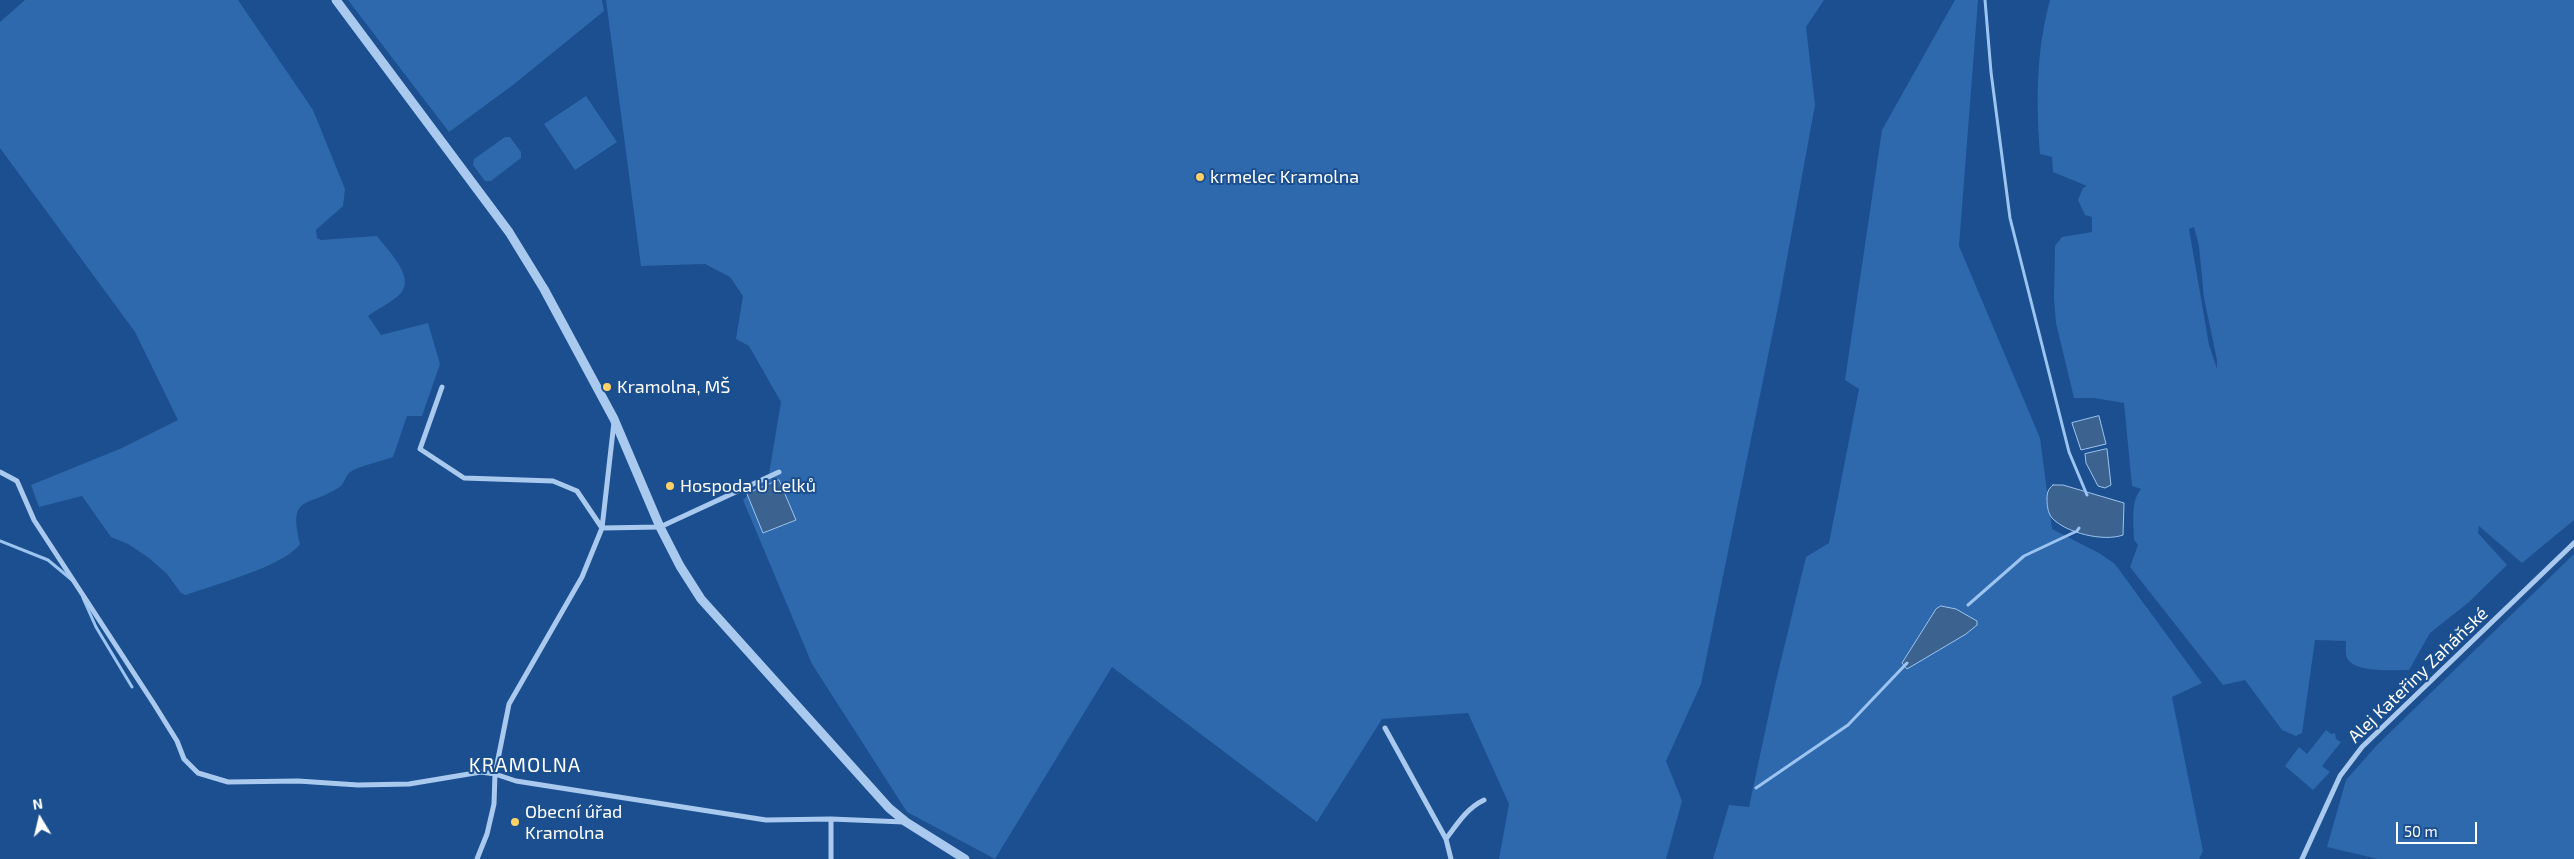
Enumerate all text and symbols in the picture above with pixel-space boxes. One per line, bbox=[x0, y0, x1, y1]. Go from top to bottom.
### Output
place label: krmelec Kramolna bbox=[1210, 166, 1359, 188]
marker: krmelec Kramolna bbox=[1194, 171, 1206, 183]
place label: Kramolna, MŠ bbox=[617, 376, 730, 398]
marker: Kramolna, MŠ bbox=[601, 381, 613, 393]
place label: Hospoda U Lelků bbox=[680, 475, 816, 497]
marker: Hospoda U Lelků bbox=[664, 480, 676, 492]
street label: Alej Kateřiny Zaháňské bbox=[2344, 603, 2492, 747]
district label: KRAMOLNA bbox=[468, 753, 582, 777]
north arrow bbox=[15, 794, 65, 844]
text: N bbox=[31, 795, 44, 813]
place label: Obecní úřad Kramolna bbox=[525, 801, 622, 844]
scale bar bbox=[2399, 812, 2480, 844]
marker: Obecní úřad Kramolna bbox=[509, 816, 521, 828]
text: 50 m bbox=[2404, 822, 2438, 840]

